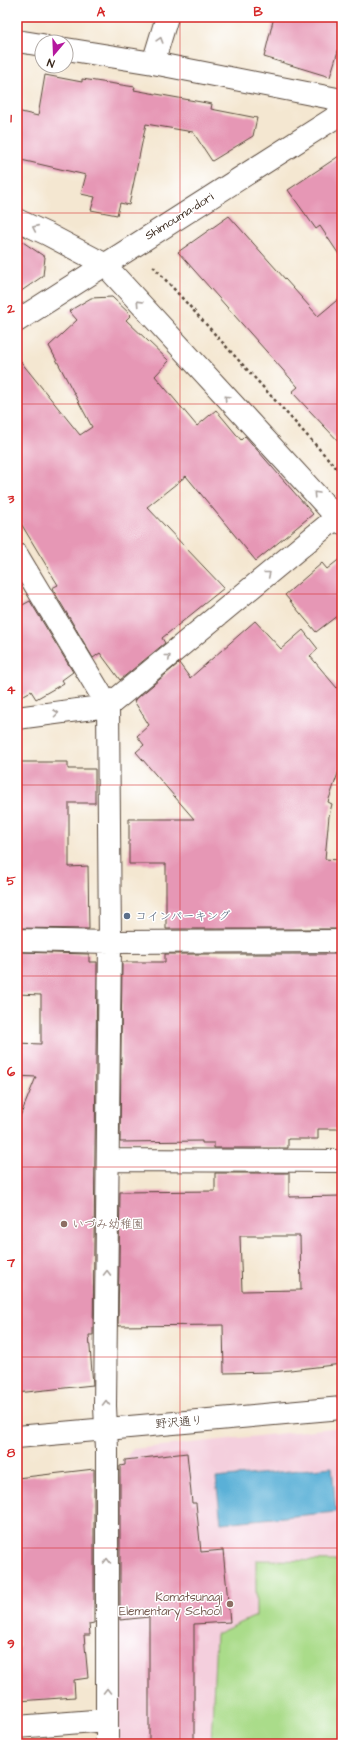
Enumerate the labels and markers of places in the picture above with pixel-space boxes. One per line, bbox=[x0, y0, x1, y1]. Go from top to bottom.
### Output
place label: コインパーキング bbox=[135, 908, 231, 925]
marker: コインパーキング bbox=[122, 911, 132, 921]
place label: いづみ幼稚園 bbox=[72, 1216, 144, 1233]
marker: いづみ幼稚園 bbox=[59, 1219, 69, 1229]
place label: Komatsunagi Elementary School bbox=[119, 1589, 222, 1621]
marker: Komatsunagi Elementary School bbox=[225, 1599, 235, 1609]

